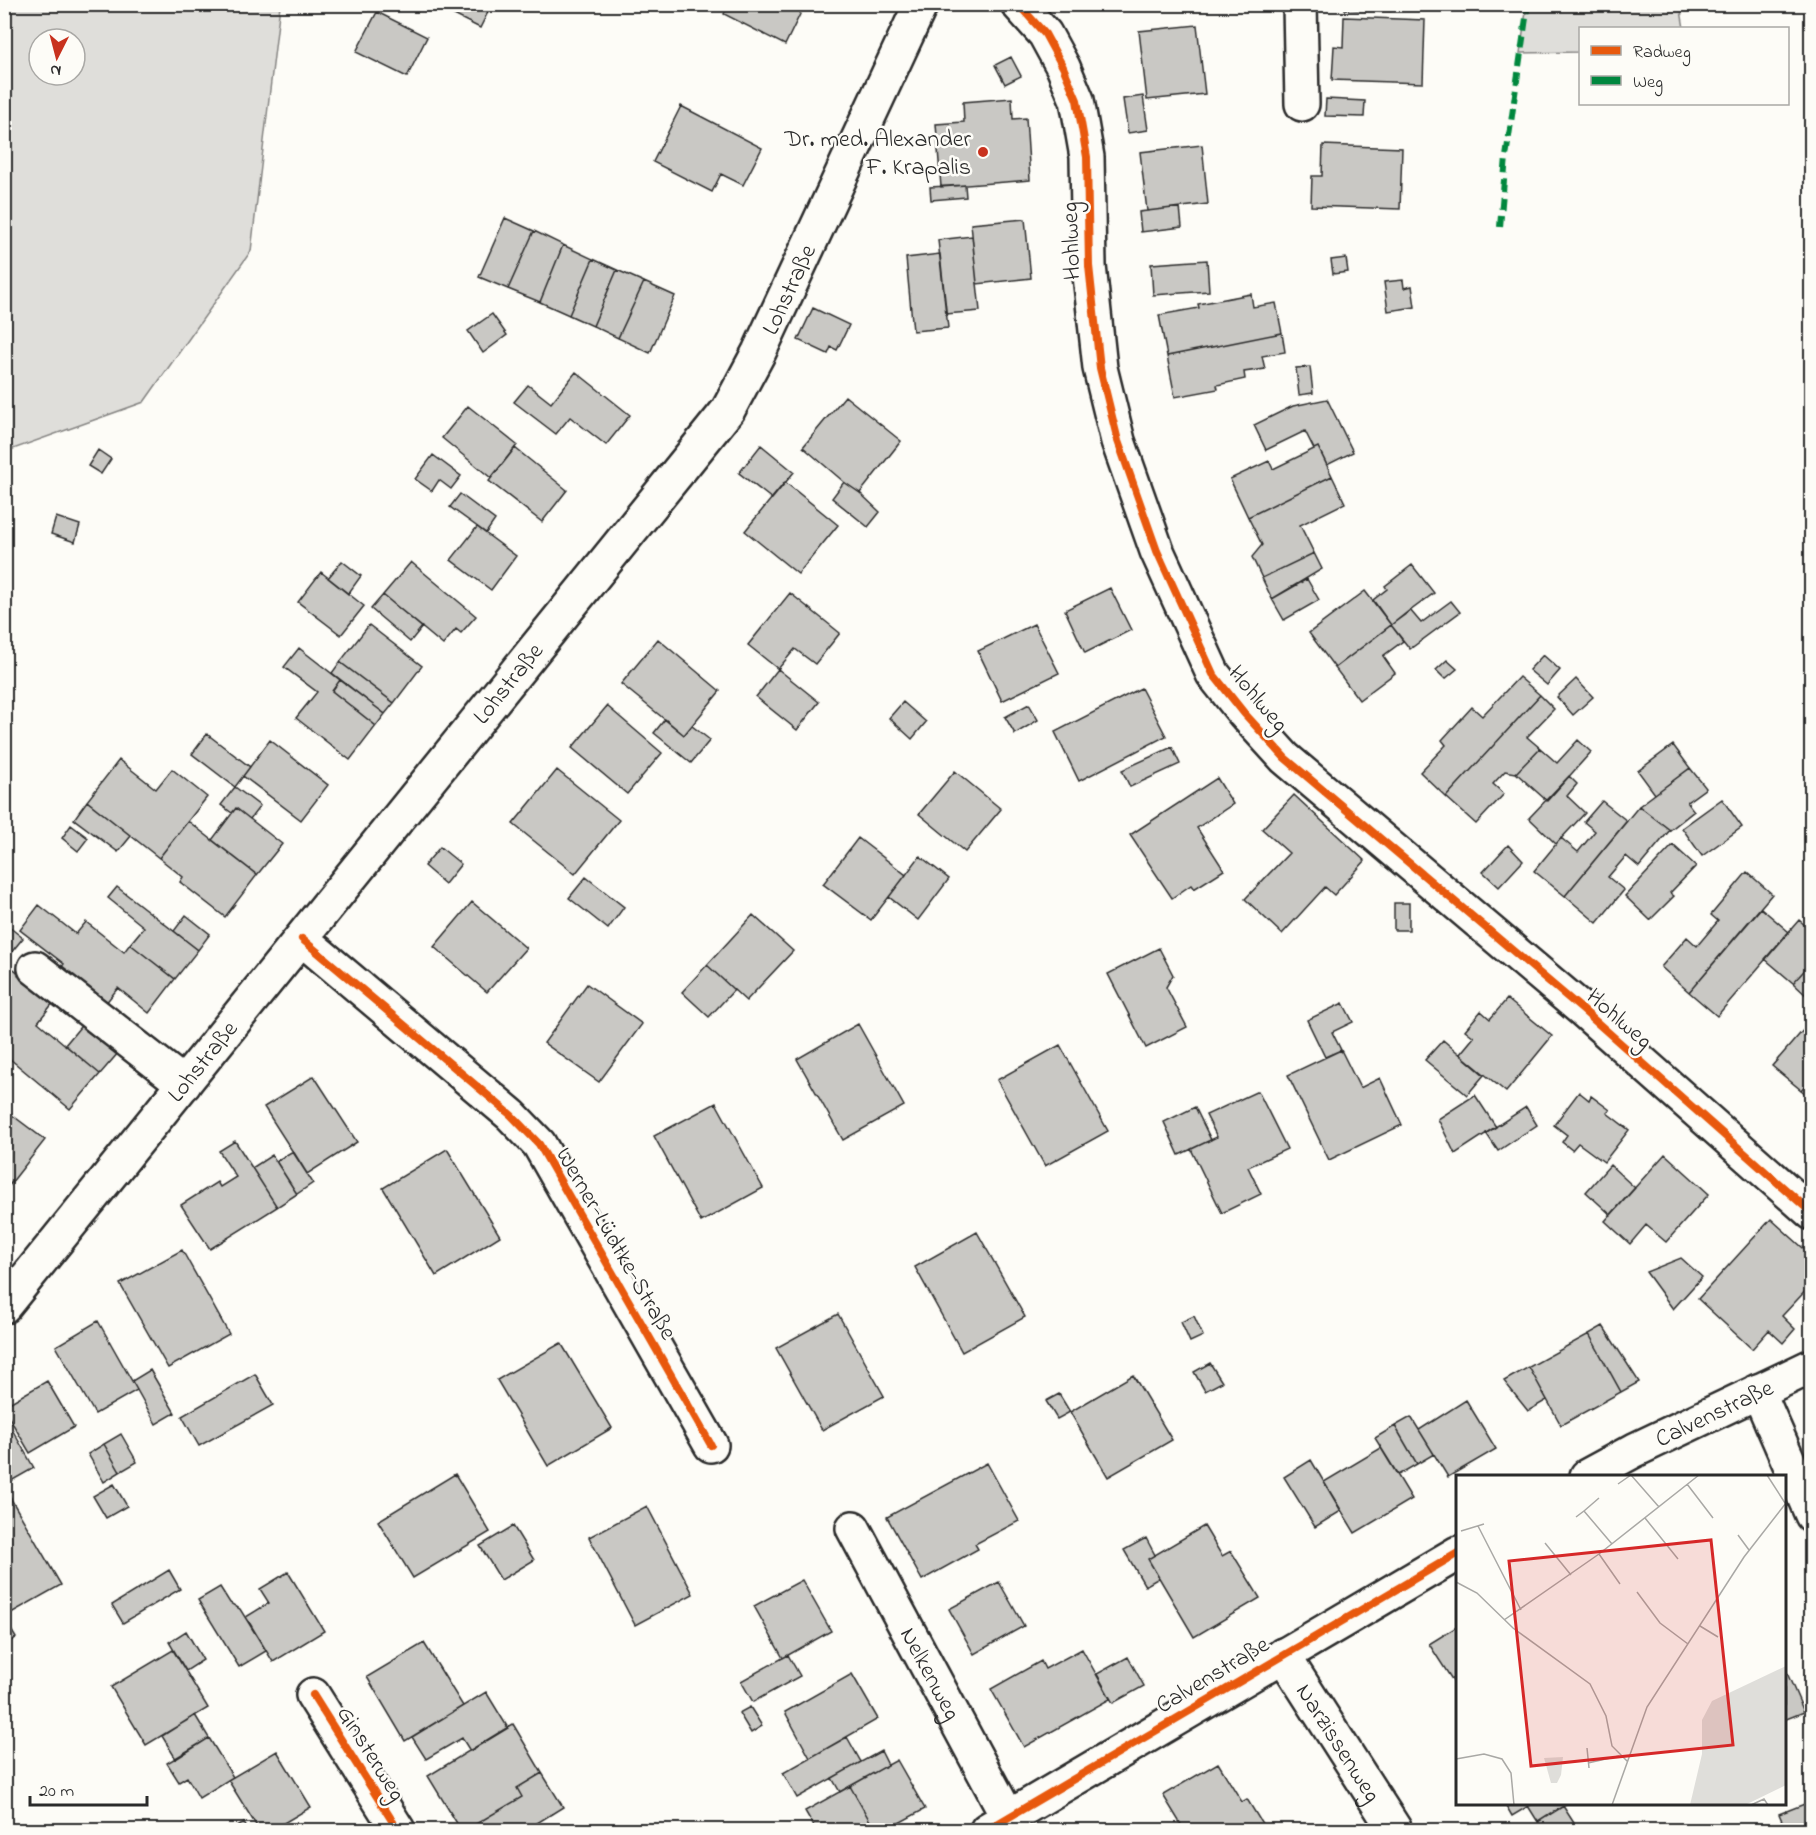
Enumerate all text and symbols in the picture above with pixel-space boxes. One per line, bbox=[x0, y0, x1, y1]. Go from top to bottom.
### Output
north arrow bbox=[27, 27, 87, 87]
legend bbox=[1579, 27, 1789, 105]
text: Radweg bbox=[1633, 40, 1691, 67]
text: N bbox=[49, 57, 62, 82]
text: Weg bbox=[1633, 70, 1663, 97]
place label: Dr. med. Alexander F. Krapalis bbox=[783, 123, 972, 186]
marker: Dr. med. Alexander F. Krapalis bbox=[976, 145, 990, 159]
street label: Hohlweg bbox=[1054, 201, 1091, 281]
street label: Lohstraße bbox=[754, 239, 827, 341]
street label: Lohstraße bbox=[466, 636, 553, 733]
street label: Hohlweg bbox=[1218, 658, 1296, 741]
street label: Hohlweg bbox=[1577, 981, 1659, 1059]
street label: Lohstraße bbox=[160, 1014, 248, 1111]
street label: Werner-Lüdtke-Straße bbox=[545, 1141, 684, 1347]
street label: Calvenstraße bbox=[1650, 1372, 1780, 1458]
inset map bbox=[1456, 1475, 1786, 1805]
street label: Nelkenweg bbox=[889, 1622, 968, 1728]
street label: Calvenstraße bbox=[1150, 1628, 1277, 1724]
street label: Narzissenweg bbox=[1286, 1677, 1388, 1810]
street label: Ginsterweg bbox=[327, 1700, 413, 1809]
scale bar bbox=[30, 1769, 147, 1807]
text: 20 m bbox=[39, 1779, 74, 1805]

